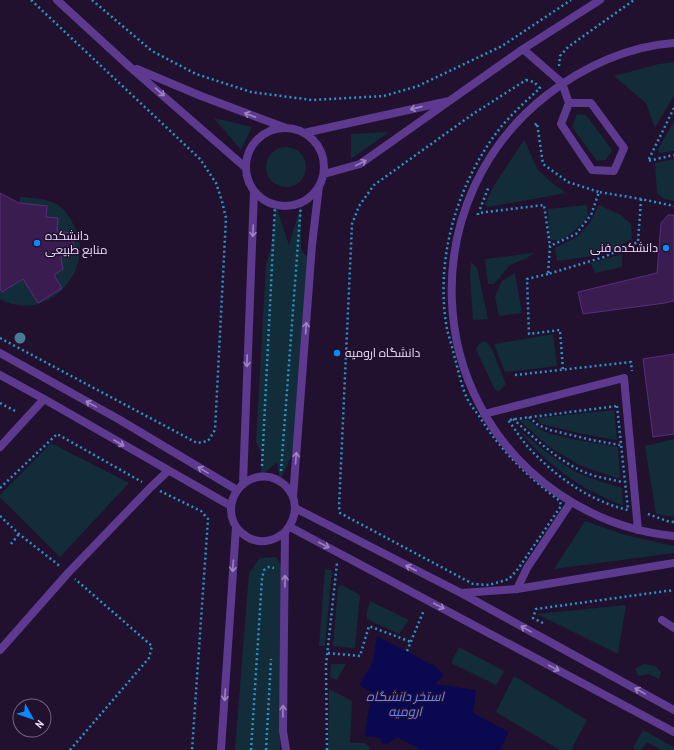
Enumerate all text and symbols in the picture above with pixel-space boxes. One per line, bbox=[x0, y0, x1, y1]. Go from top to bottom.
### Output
one-way arrow bbox=[155, 88, 165, 97]
one-way arrow bbox=[409, 105, 422, 113]
one-way arrow bbox=[245, 110, 257, 118]
one-way arrow bbox=[355, 159, 367, 166]
one-way arrow bbox=[249, 224, 257, 237]
place label: دانشکده منابع طبیعی bbox=[45, 228, 108, 258]
marker: دانشکده منابع طبیعی bbox=[32, 238, 42, 248]
place label: دانشکده فنی bbox=[590, 240, 658, 256]
marker: دانشکده فنی bbox=[661, 243, 671, 253]
one-way arrow bbox=[302, 322, 309, 335]
place label: دانشگاه ارومیه bbox=[345, 345, 421, 361]
marker: دانشگاه ارومیه bbox=[332, 348, 342, 358]
one-way arrow bbox=[244, 354, 251, 367]
one-way arrow bbox=[85, 400, 97, 408]
one-way arrow bbox=[113, 439, 125, 447]
one-way arrow bbox=[292, 452, 299, 465]
one-way arrow bbox=[197, 466, 209, 474]
one-way arrow bbox=[318, 542, 330, 549]
one-way arrow bbox=[230, 559, 237, 572]
one-way arrow bbox=[405, 564, 417, 571]
one-way arrow bbox=[281, 575, 289, 588]
one-way arrow bbox=[433, 603, 445, 611]
one-way arrow bbox=[520, 624, 532, 632]
one-way arrow bbox=[547, 664, 559, 672]
one-way arrow bbox=[634, 687, 646, 695]
one-way arrow bbox=[221, 688, 228, 701]
water label: استخر دانشگاه ارومیه bbox=[366, 688, 445, 720]
north arrow bbox=[12, 698, 52, 738]
one-way arrow bbox=[280, 705, 287, 718]
text: N bbox=[32, 717, 47, 731]

